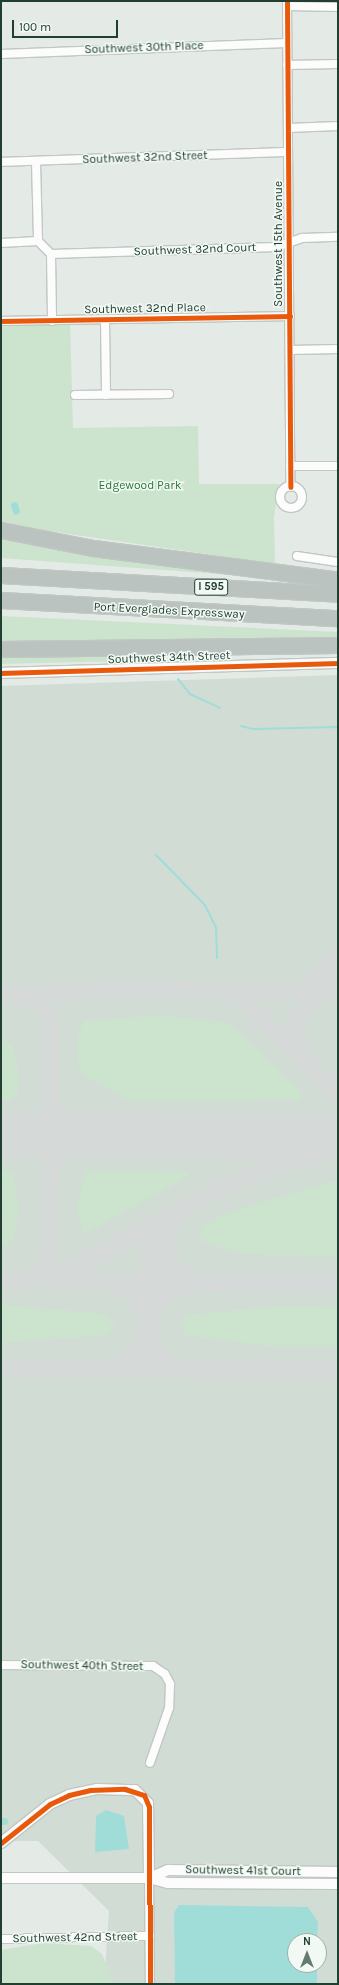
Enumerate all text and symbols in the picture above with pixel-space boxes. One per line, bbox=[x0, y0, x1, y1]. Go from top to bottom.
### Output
scale bar bbox=[14, 12, 120, 38]
text: 100 m bbox=[19, 20, 51, 34]
street label: Southwest 30th Place bbox=[84, 39, 204, 57]
street label: Southwest 32nd Street bbox=[82, 149, 208, 167]
street label: Southwest 15th Avenue bbox=[272, 181, 286, 307]
street label: Southwest 32nd Court bbox=[133, 241, 257, 259]
street label: Southwest 32nd Place bbox=[84, 301, 206, 317]
park label: Edgewood Park bbox=[99, 479, 181, 493]
road number: I 595 bbox=[194, 578, 228, 596]
street label: Port Everglades Expressway bbox=[93, 600, 245, 622]
street label: Southwest 34th Street bbox=[107, 649, 231, 667]
street label: Southwest 40th Street bbox=[21, 1658, 143, 1674]
street label: Southwest 41st Court bbox=[185, 1863, 301, 1879]
street label: Southwest 42nd Street bbox=[12, 1930, 138, 1946]
north arrow bbox=[287, 1933, 327, 1973]
text: N bbox=[303, 1935, 311, 1948]

